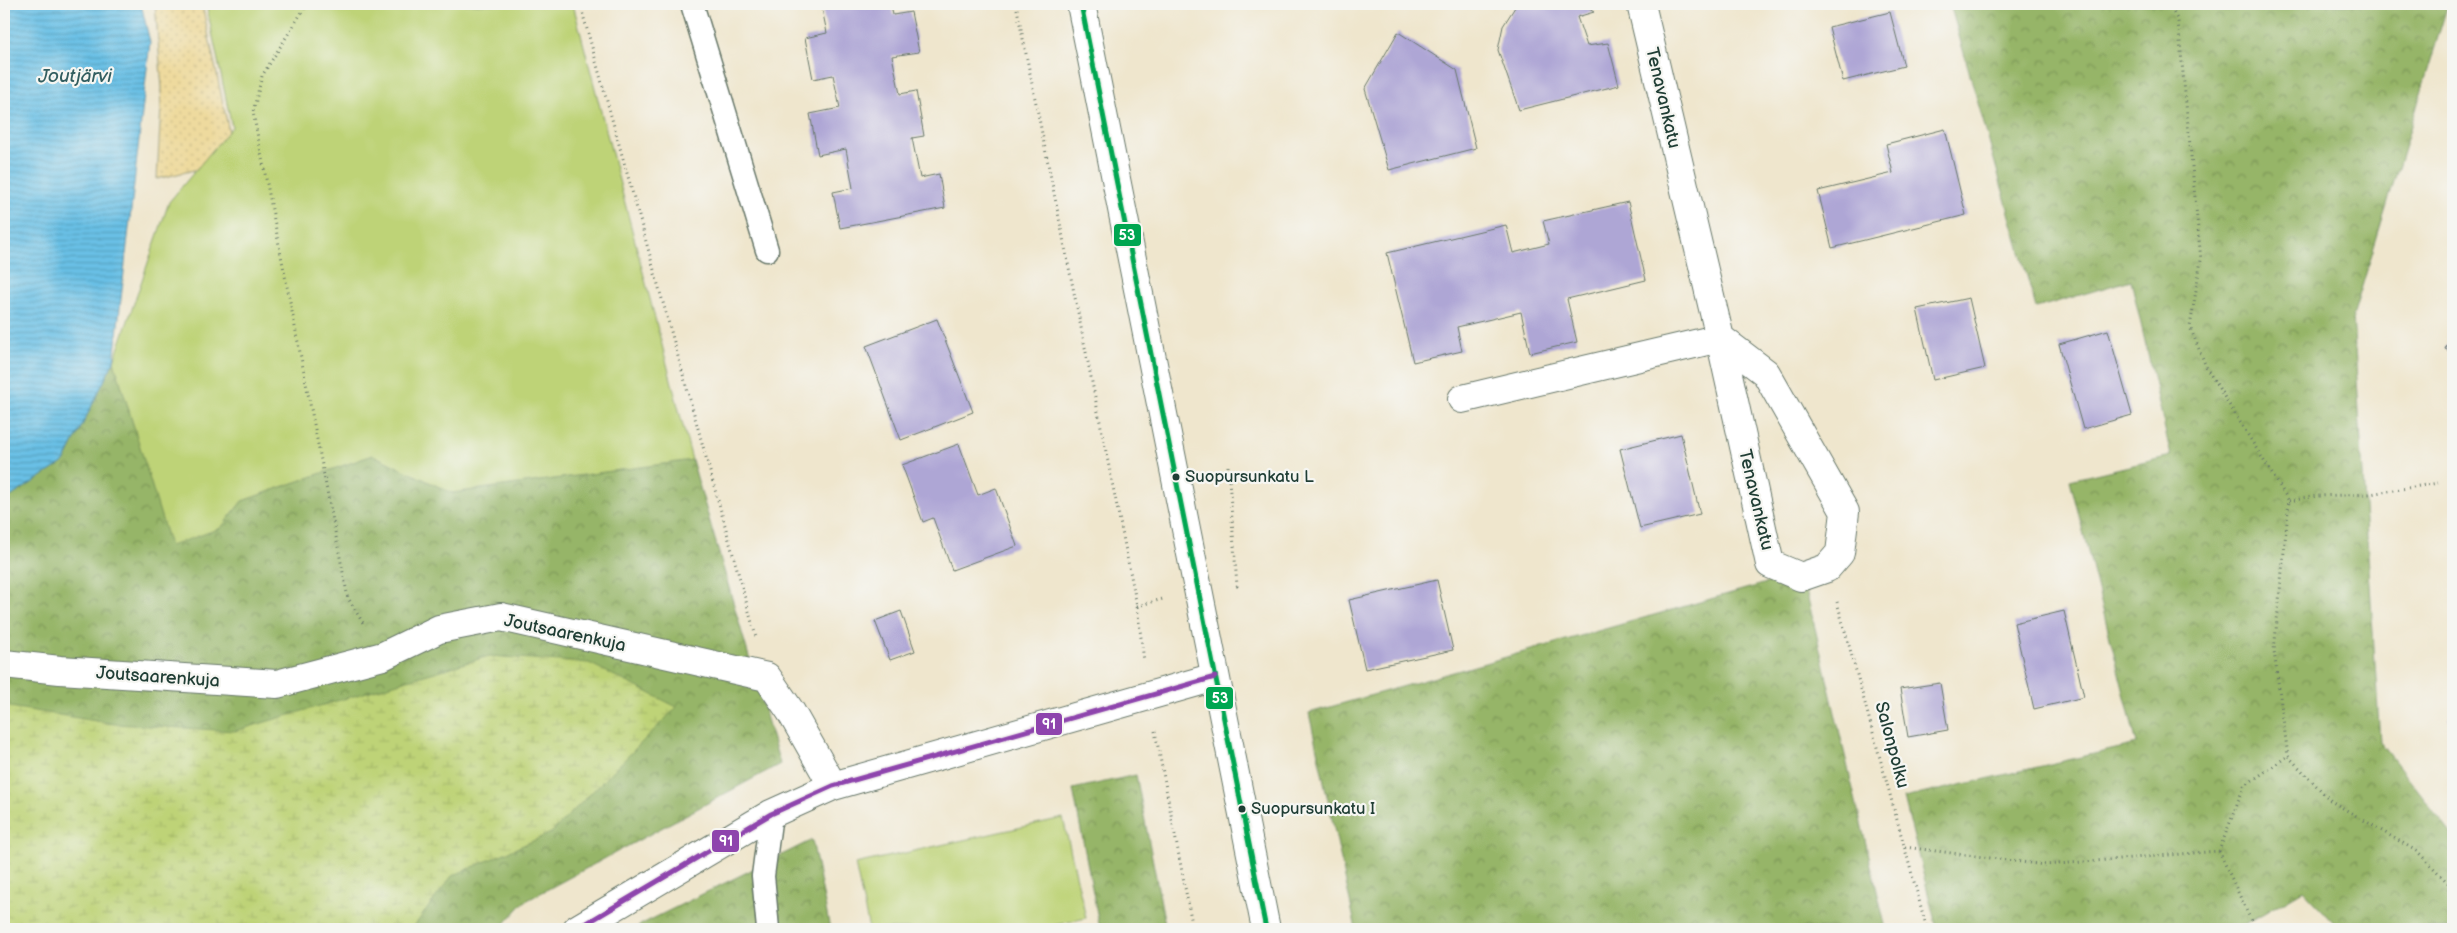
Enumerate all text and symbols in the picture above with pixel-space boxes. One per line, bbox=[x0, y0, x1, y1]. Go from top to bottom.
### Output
street label: Tenavankatu bbox=[1641, 46, 1685, 150]
water label: Joutjärvi bbox=[37, 65, 112, 88]
line badge: 53 bbox=[1113, 223, 1142, 247]
text: 53 bbox=[1119, 227, 1135, 244]
street label: Tenavankatu bbox=[1734, 448, 1778, 552]
place label: Suopursunkatu L bbox=[1185, 467, 1314, 487]
marker: Suopursunkatu L bbox=[1171, 472, 1181, 482]
street label: Joutsaarenkuja bbox=[502, 610, 628, 656]
street label: Joutsaarenkuja bbox=[95, 662, 221, 692]
line badge: 53 bbox=[1205, 686, 1234, 710]
text: 53 bbox=[1212, 690, 1228, 707]
street label: Salonpolku bbox=[1870, 699, 1914, 791]
line badge: 91 bbox=[1035, 712, 1063, 736]
text: 91 bbox=[1042, 716, 1056, 733]
place label: Suopursunkatu I bbox=[1251, 799, 1375, 819]
marker: Suopursunkatu I bbox=[1237, 804, 1247, 814]
line badge: 91 bbox=[711, 829, 740, 853]
text: 91 bbox=[719, 833, 733, 850]

